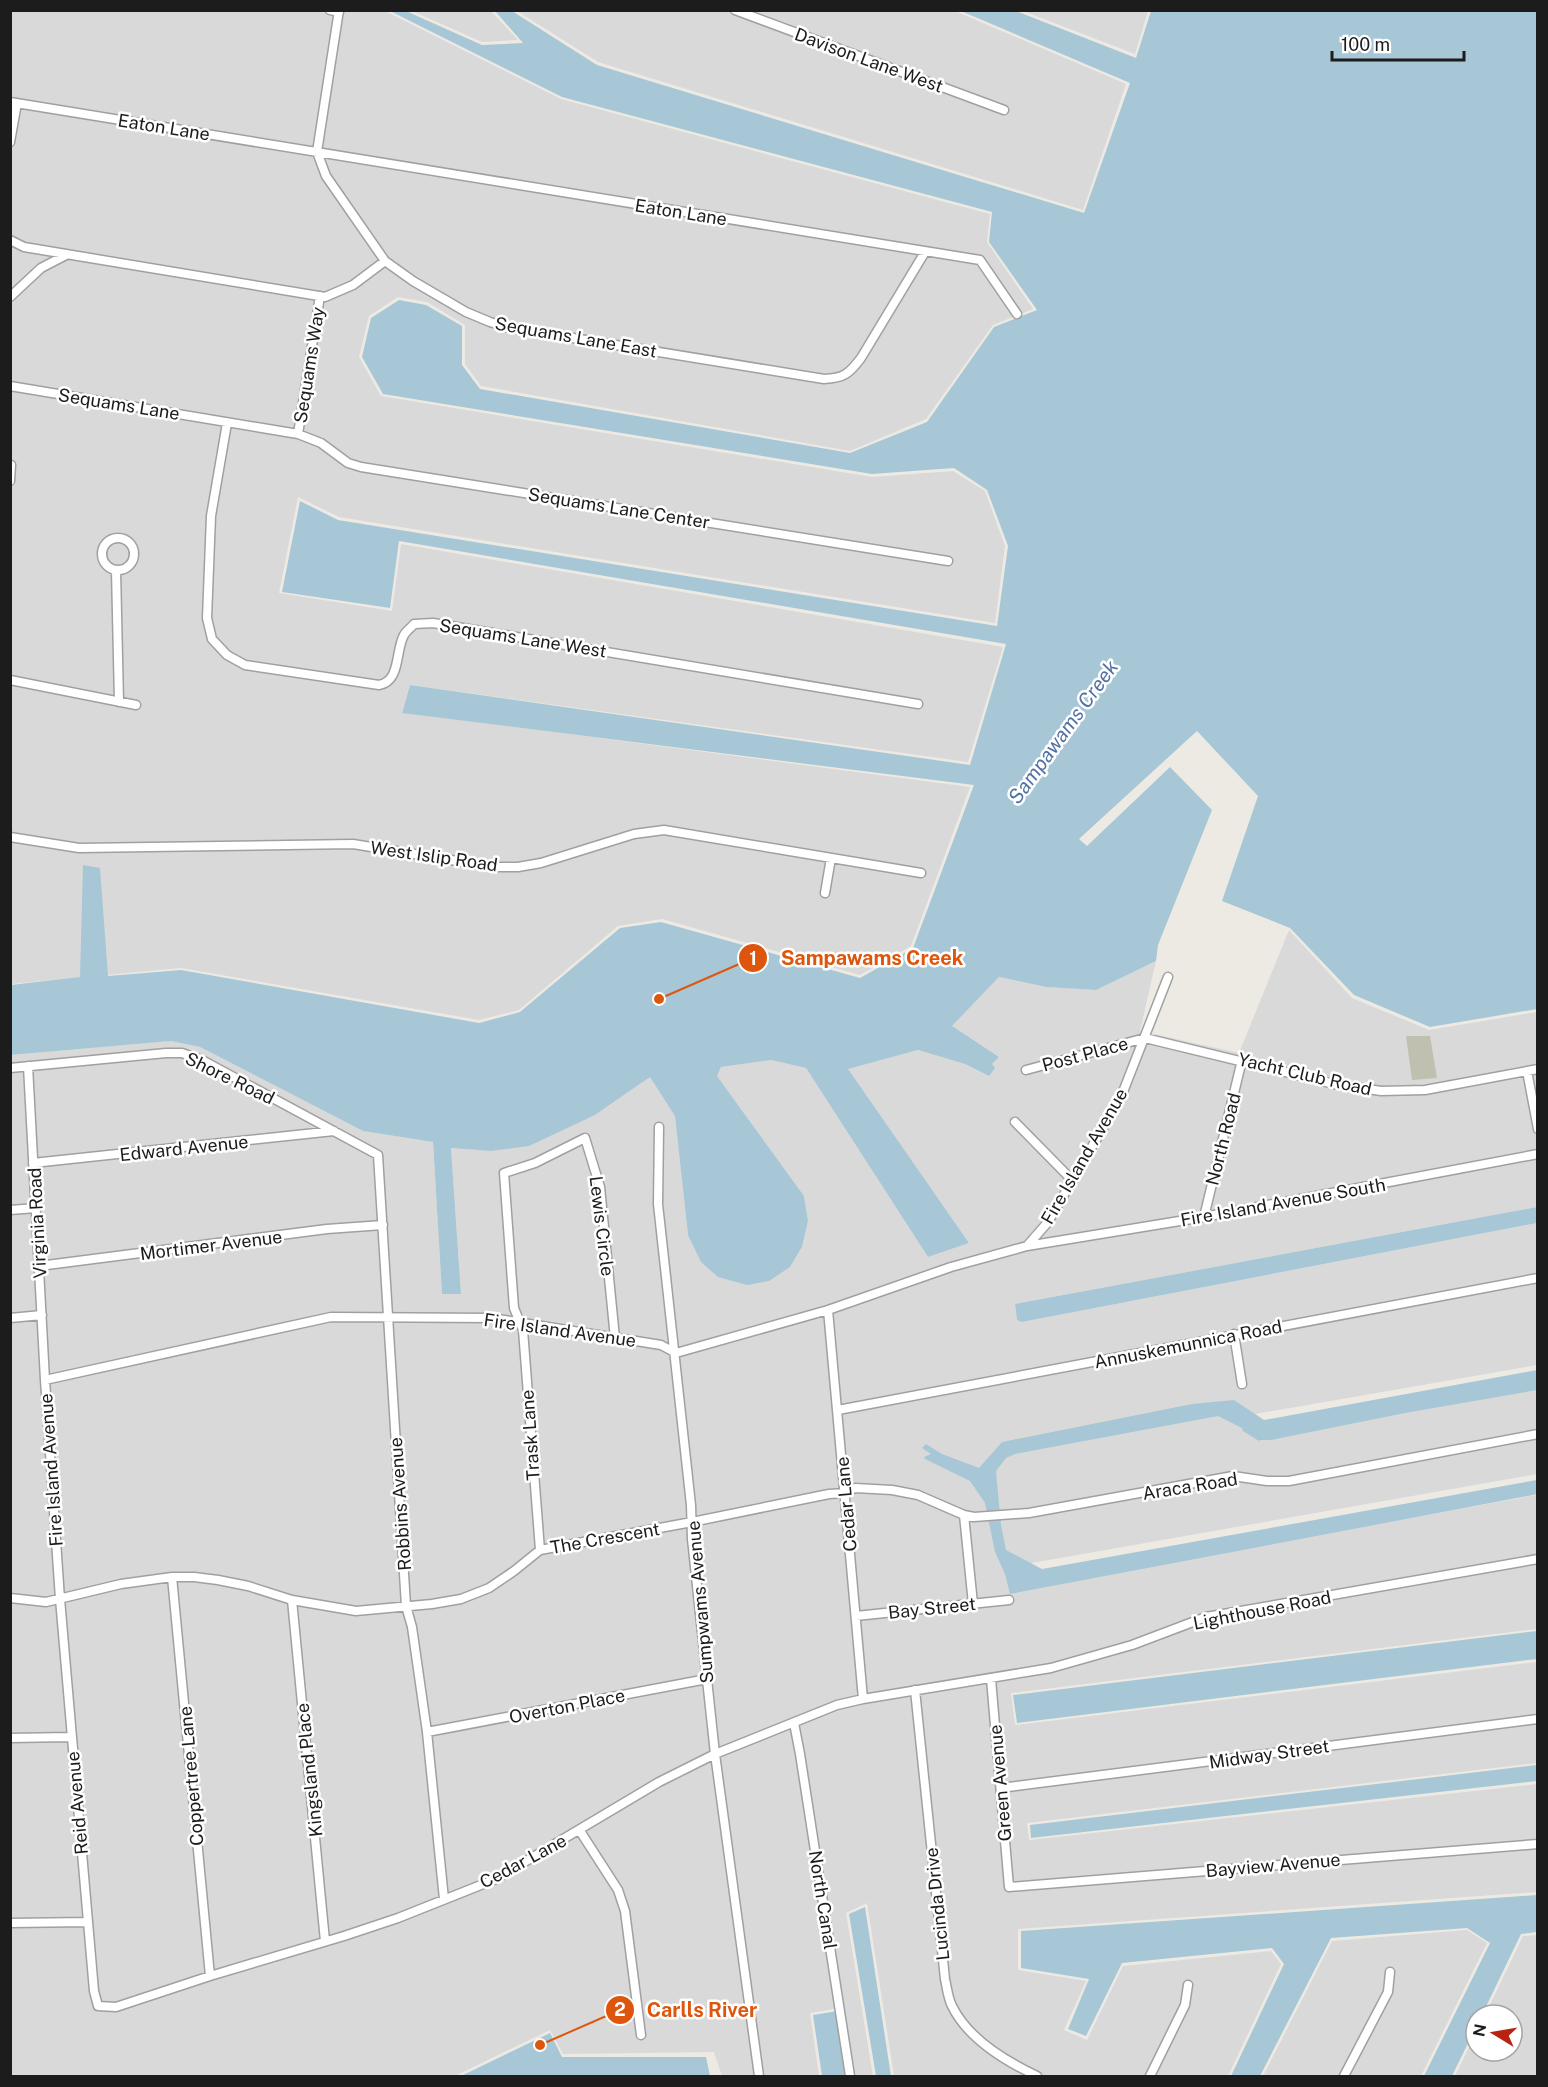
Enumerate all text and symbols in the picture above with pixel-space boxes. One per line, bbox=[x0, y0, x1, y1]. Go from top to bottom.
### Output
street label: Davison Lane West bbox=[792, 23, 946, 97]
scale bar bbox=[1332, 24, 1464, 62]
text: 100 m bbox=[1341, 34, 1390, 55]
street label: Eaton Lane bbox=[116, 109, 212, 145]
street label: Eaton Lane bbox=[633, 194, 729, 230]
street label: Sequams Way bbox=[289, 305, 329, 425]
street label: Sequams Lane East bbox=[493, 312, 659, 362]
street label: Sequams Lane bbox=[57, 384, 181, 424]
street label: Sequams Lane Center bbox=[527, 483, 711, 533]
street label: Sequams Lane West bbox=[438, 614, 608, 662]
water label: Sampawams Creek bbox=[1003, 655, 1123, 808]
street label: West Islip Road bbox=[369, 837, 499, 875]
callout: Sampawams Creek bbox=[738, 939, 975, 977]
text: Sampawams Creek bbox=[781, 946, 964, 970]
text: 1 bbox=[749, 948, 757, 969]
street label: Post Place bbox=[1040, 1032, 1130, 1076]
street label: Shore Road bbox=[182, 1047, 278, 1109]
street label: Yacht Club Road bbox=[1236, 1048, 1374, 1100]
street label: Fire Island Avenue bbox=[1037, 1084, 1131, 1228]
street label: North Road bbox=[1201, 1090, 1245, 1188]
street label: Edward Avenue bbox=[119, 1131, 249, 1165]
street label: Virginia Road bbox=[24, 1167, 50, 1279]
street label: Fire Island Avenue South bbox=[1179, 1174, 1387, 1230]
street label: Lewis Circle bbox=[585, 1175, 619, 1277]
street label: Mortimer Avenue bbox=[139, 1226, 283, 1264]
street label: Fire Island Avenue bbox=[483, 1309, 637, 1351]
street label: Annuskemunnica Road bbox=[1092, 1315, 1284, 1373]
street label: Trask Lane bbox=[516, 1389, 544, 1481]
street label: Fire Island Avenue bbox=[35, 1393, 67, 1547]
street label: Robbins Avenue bbox=[385, 1437, 415, 1571]
street label: Cedar Lane bbox=[831, 1456, 861, 1552]
street label: Araca Road bbox=[1141, 1468, 1239, 1504]
street label: The Crescent bbox=[549, 1518, 661, 1558]
street label: Sumpwams Avenue bbox=[682, 1520, 718, 1684]
street label: Lighthouse Road bbox=[1191, 1586, 1333, 1634]
street label: Bay Street bbox=[887, 1593, 977, 1623]
street label: Overton Place bbox=[507, 1684, 627, 1728]
street label: Kingsland Place bbox=[292, 1702, 326, 1838]
street label: Coppertree Lane bbox=[174, 1705, 208, 1847]
street label: Green Avenue bbox=[984, 1724, 1016, 1842]
street label: Midway Street bbox=[1208, 1735, 1330, 1773]
street label: Reid Avenue bbox=[62, 1751, 92, 1855]
street label: Cedar Lane bbox=[476, 1829, 570, 1893]
street label: Lucinda Drive bbox=[921, 1846, 953, 1962]
street label: North Canal bbox=[805, 1849, 841, 1951]
street label: Bayview Avenue bbox=[1205, 1849, 1341, 1881]
callout: Carlls River bbox=[605, 1991, 769, 2029]
text: Carlls River bbox=[647, 1998, 757, 2022]
text: 2 bbox=[614, 1999, 626, 2020]
north arrow bbox=[1464, 2003, 1524, 2063]
text: N bbox=[1469, 2022, 1490, 2038]

